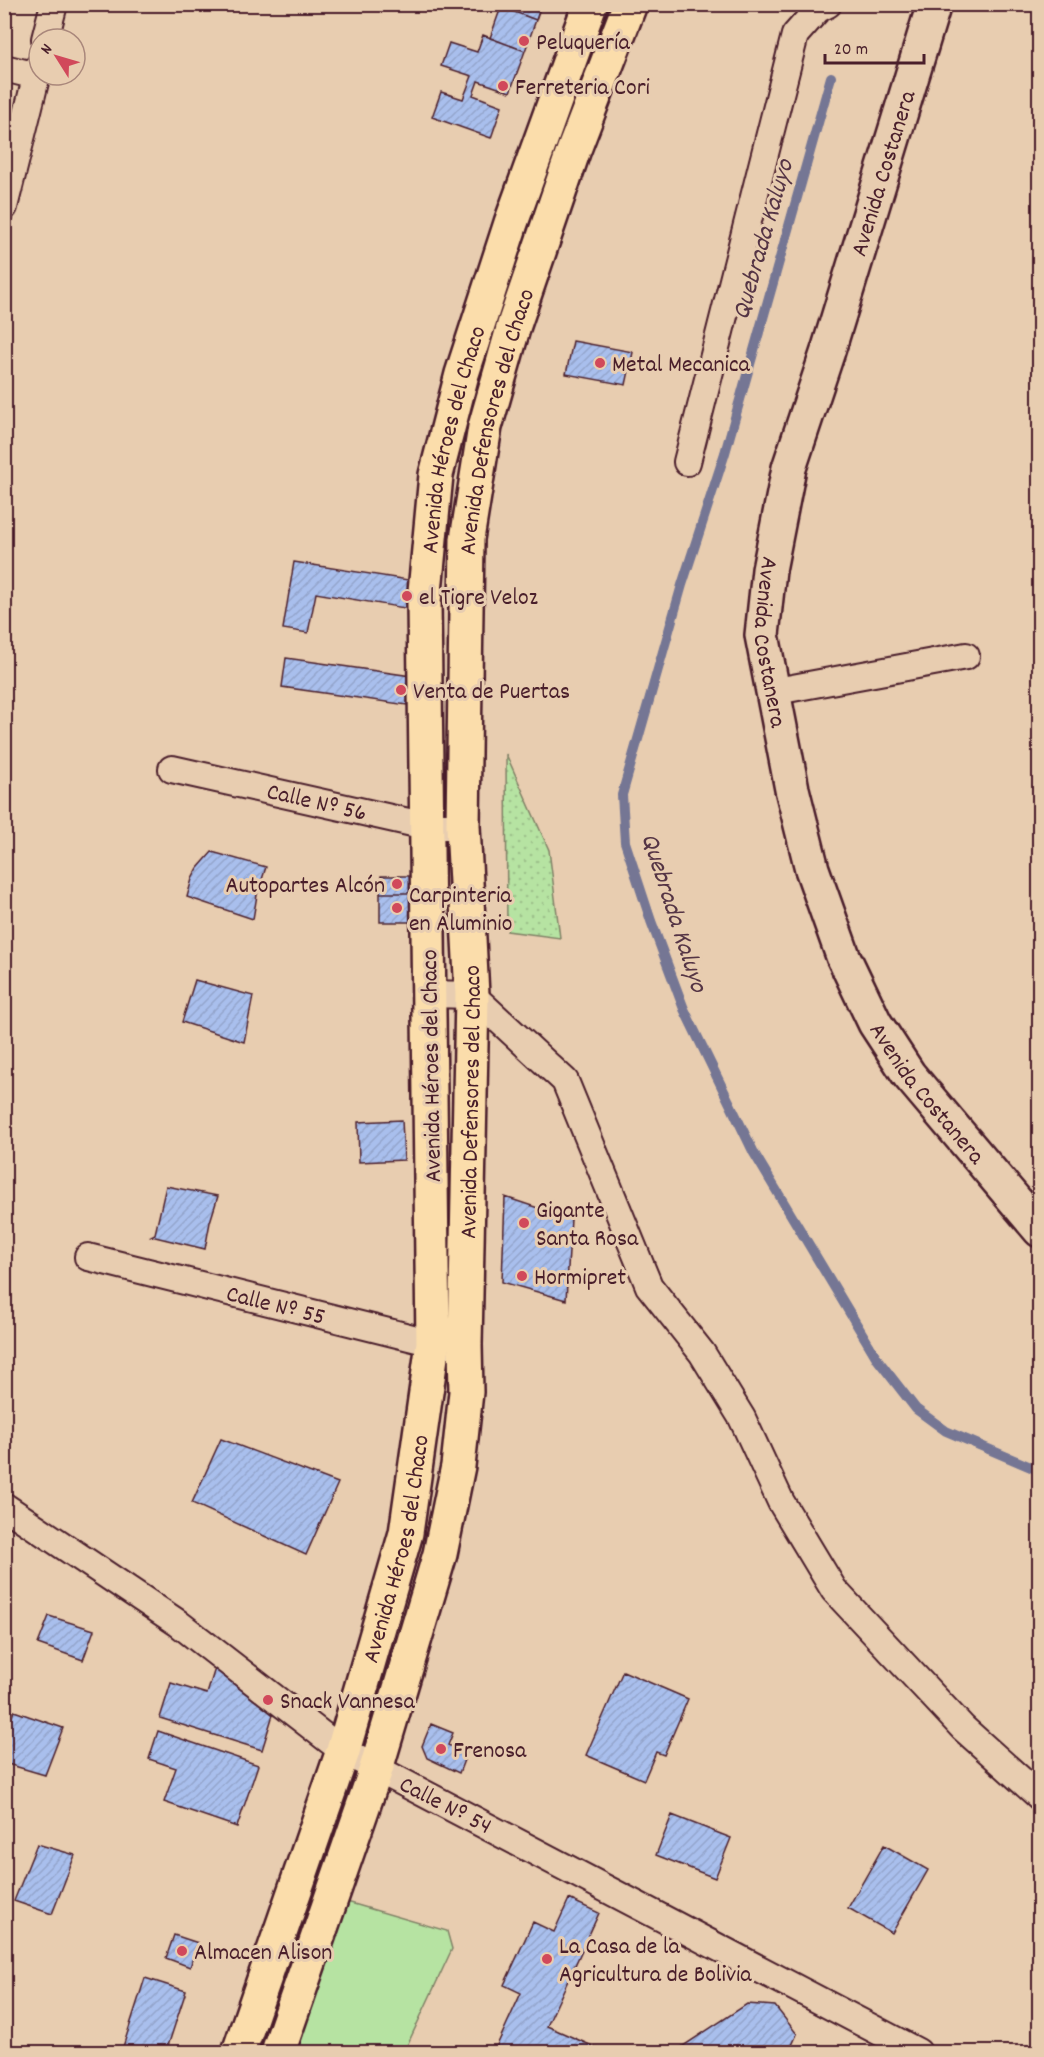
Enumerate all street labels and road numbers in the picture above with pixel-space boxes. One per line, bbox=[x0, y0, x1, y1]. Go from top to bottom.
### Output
street label: Avenida Costanera bbox=[844, 86, 926, 261]
street label: Avenida Defensores del Chaco bbox=[453, 285, 545, 556]
street label: Avenida Héroes del Chaco bbox=[415, 322, 497, 555]
street label: Avenida Costanera bbox=[742, 553, 794, 731]
street label: Calle Nº 56 bbox=[263, 776, 370, 832]
street label: Avenida Héroes del Chaco bbox=[414, 949, 452, 1183]
street label: Avenida Defensores del Chaco bbox=[453, 964, 492, 1239]
street label: Avenida Costanera bbox=[859, 1017, 992, 1174]
street label: Calle Nº 55 bbox=[222, 1278, 328, 1336]
street label: Avenida Héroes del Chaco bbox=[355, 1433, 440, 1667]
street label: Calle Nº 54 bbox=[393, 1769, 497, 1844]

